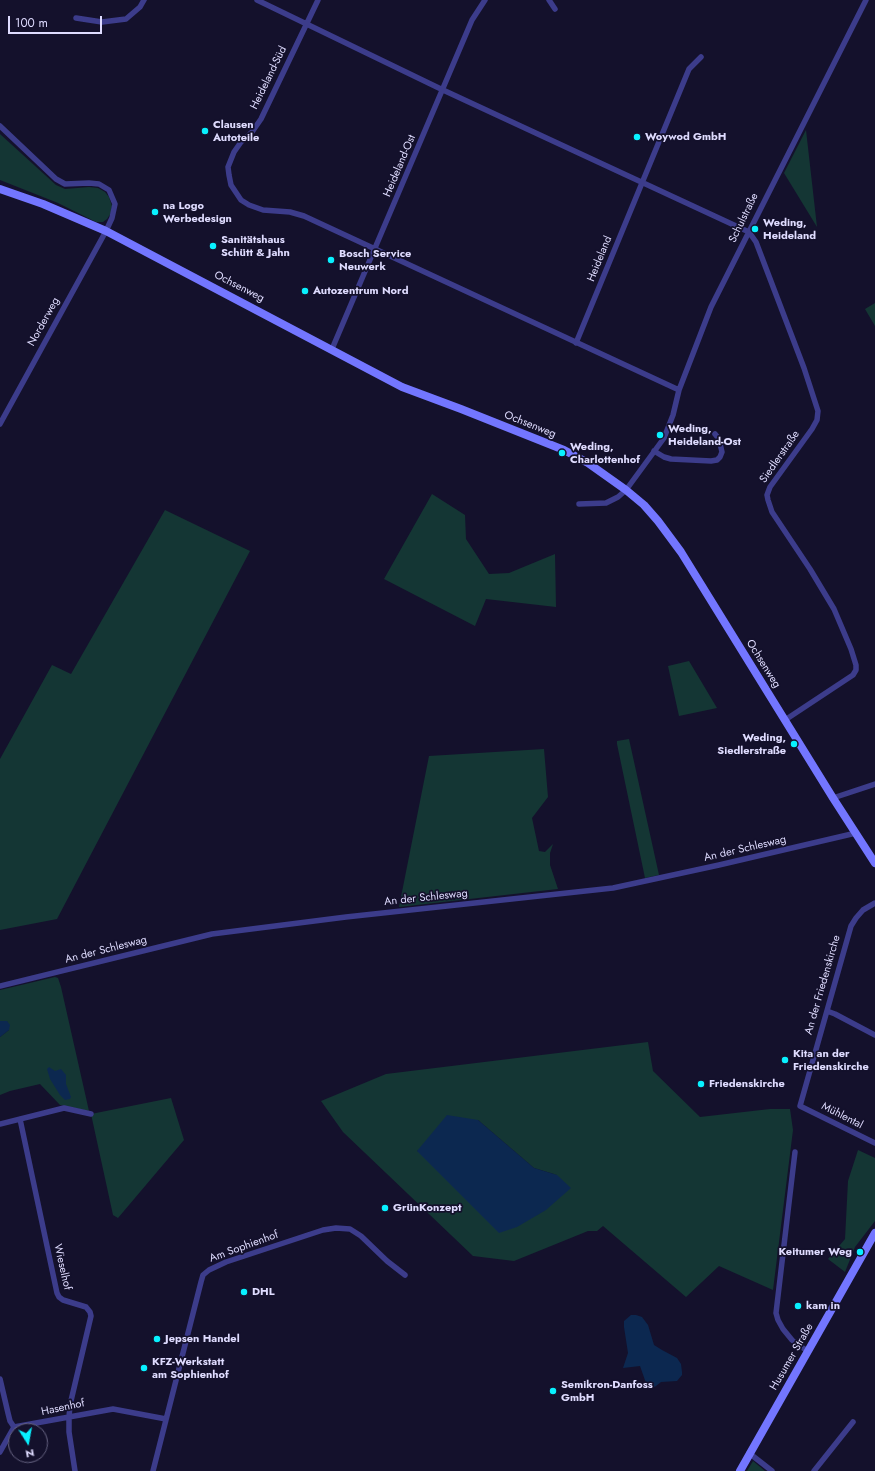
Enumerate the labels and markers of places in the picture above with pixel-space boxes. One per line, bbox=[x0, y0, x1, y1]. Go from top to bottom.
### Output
place label: Clausen Autoteile bbox=[213, 118, 259, 144]
marker: Clausen Autoteile bbox=[200, 126, 210, 136]
place label: Woywod GmbH bbox=[645, 130, 726, 144]
marker: Woywod GmbH bbox=[632, 132, 642, 142]
place label: na Logo Werbedesign bbox=[163, 199, 232, 225]
marker: na Logo Werbedesign bbox=[150, 207, 160, 217]
place label: Weding, Heideland bbox=[763, 216, 816, 242]
marker: Weding, Heideland bbox=[750, 224, 760, 234]
place label: Sanitätshaus Schütt & Jahn bbox=[221, 233, 290, 259]
marker: Sanitätshaus Schütt & Jahn bbox=[208, 241, 218, 251]
place label: Bosch Service Neuwerk bbox=[339, 247, 411, 273]
marker: Bosch Service Neuwerk bbox=[326, 255, 336, 265]
place label: Autozentrum Nord bbox=[313, 284, 408, 298]
marker: Autozentrum Nord bbox=[300, 286, 310, 296]
place label: Weding, Heideland-Ost bbox=[668, 422, 741, 448]
marker: Weding, Heideland-Ost bbox=[655, 430, 665, 440]
place label: Weding, Charlottenhof bbox=[570, 440, 640, 466]
marker: Weding, Charlottenhof bbox=[557, 448, 567, 458]
place label: Weding, Siedlerstraße bbox=[717, 731, 786, 757]
marker: Weding, Siedlerstraße bbox=[789, 739, 799, 749]
place label: Kita an der Friedenskirche bbox=[793, 1047, 869, 1073]
marker: Kita an der Friedenskirche bbox=[780, 1055, 790, 1065]
place label: Friedenskirche bbox=[709, 1077, 785, 1091]
marker: Friedenskirche bbox=[696, 1079, 706, 1089]
place label: GrünKonzept bbox=[393, 1201, 461, 1215]
marker: GrünKonzept bbox=[380, 1203, 390, 1213]
place label: Keitumer Weg bbox=[778, 1245, 852, 1259]
marker: Keitumer Weg bbox=[855, 1247, 865, 1257]
place label: DHL bbox=[252, 1285, 275, 1299]
marker: DHL bbox=[239, 1287, 249, 1297]
place label: kam in bbox=[806, 1299, 840, 1313]
marker: kam in bbox=[793, 1301, 803, 1311]
place label: Jepsen Handel bbox=[165, 1332, 240, 1346]
marker: Jepsen Handel bbox=[152, 1334, 162, 1344]
place label: KFZ-Werkstatt am Sophienhof bbox=[152, 1355, 229, 1381]
marker: KFZ-Werkstatt am Sophienhof bbox=[139, 1363, 149, 1373]
place label: Semikron-Danfoss GmbH bbox=[561, 1378, 653, 1404]
marker: Semikron-Danfoss GmbH bbox=[548, 1386, 558, 1396]

